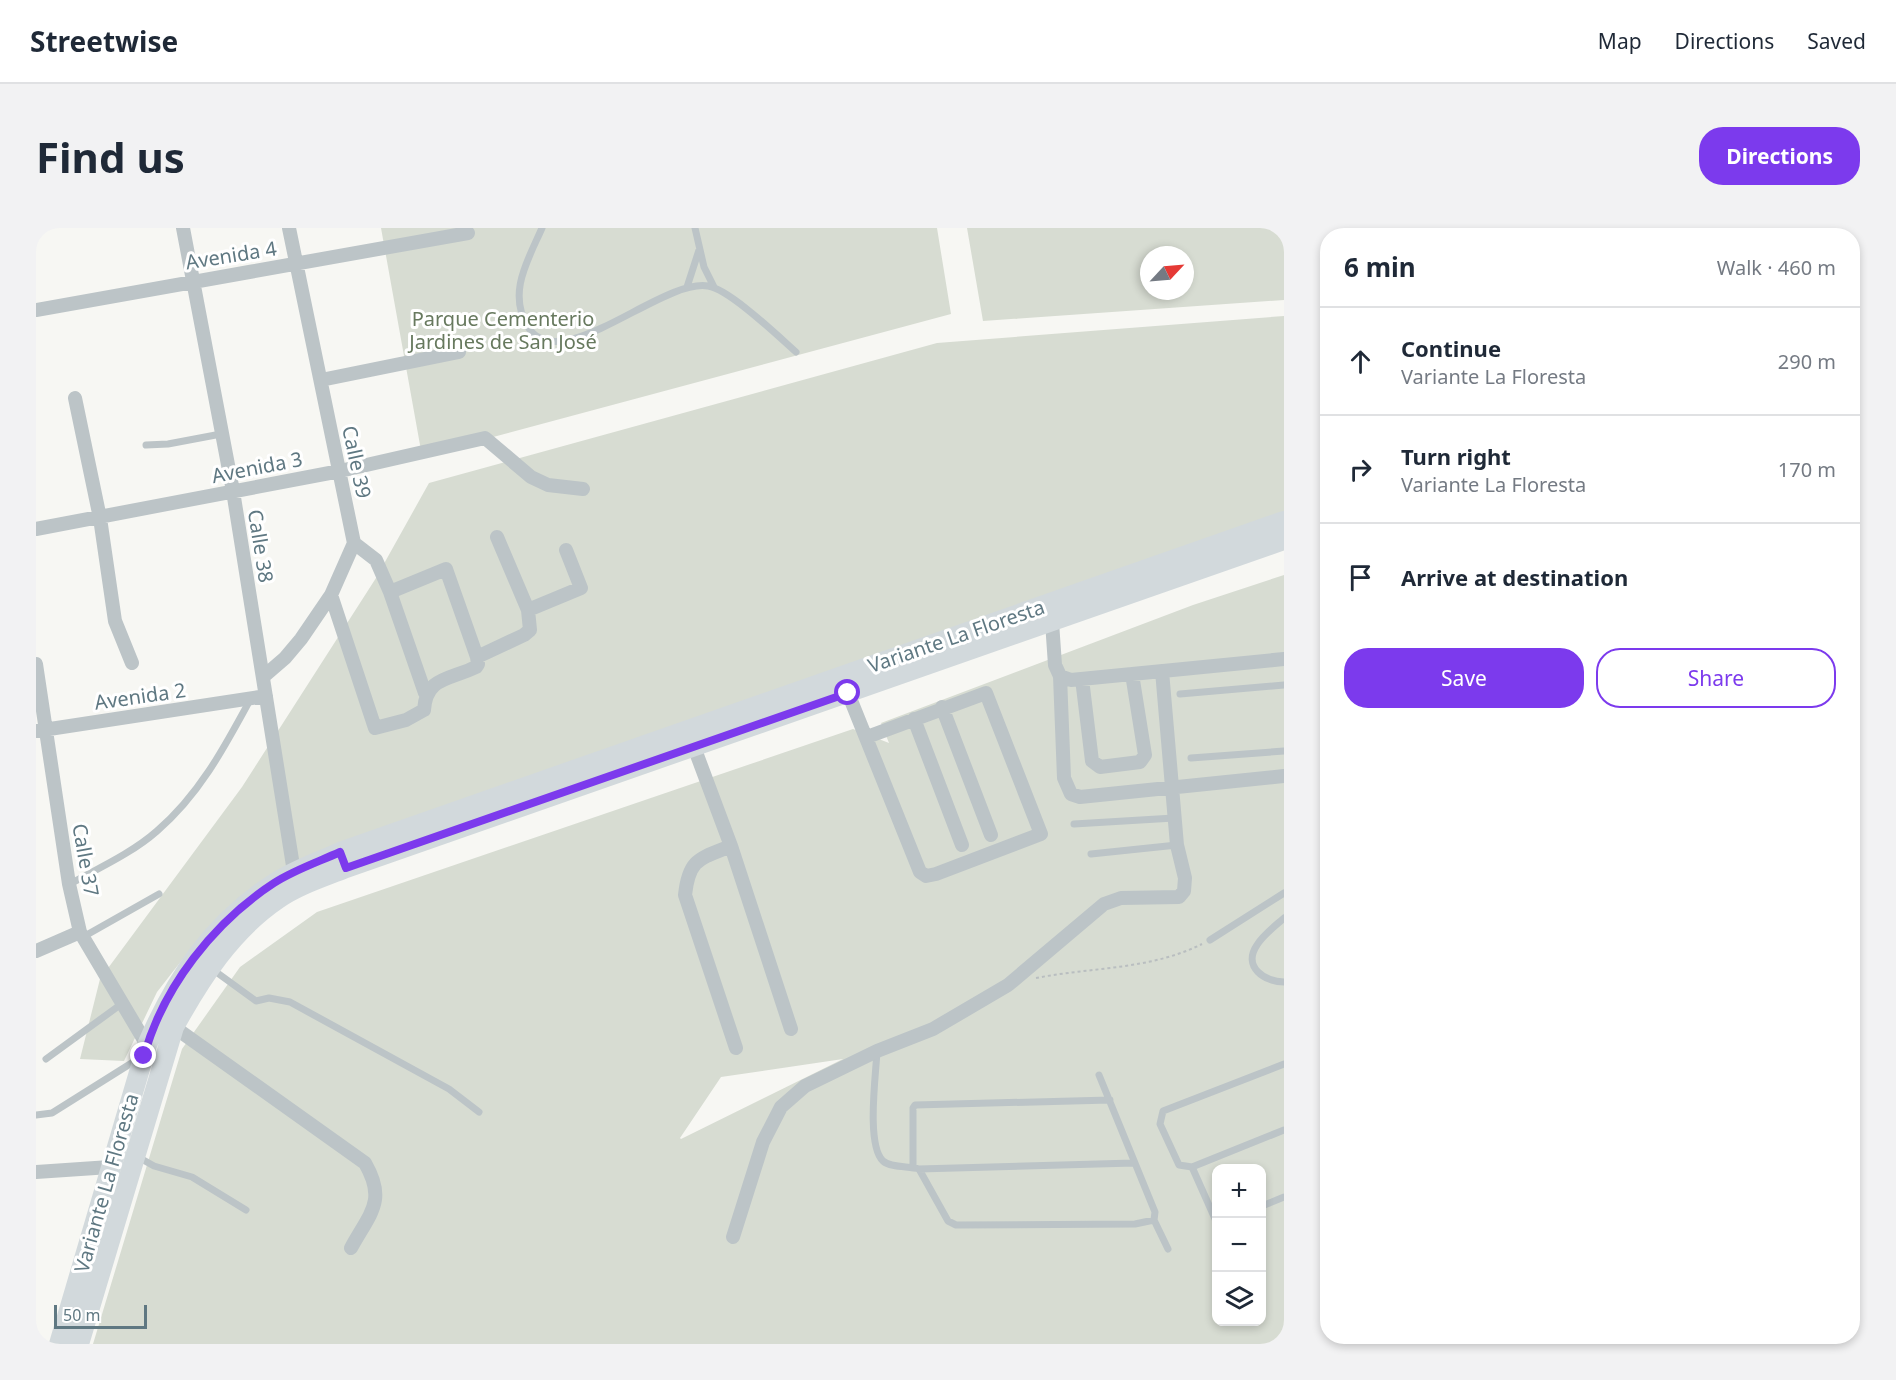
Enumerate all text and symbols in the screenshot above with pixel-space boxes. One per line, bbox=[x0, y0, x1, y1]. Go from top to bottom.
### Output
text: Streetwise bbox=[30, 22, 178, 60]
text: Map bbox=[1598, 27, 1642, 55]
text: Directions bbox=[1675, 27, 1774, 55]
text: Saved bbox=[1807, 27, 1866, 55]
button: Directions bbox=[1699, 127, 1860, 185]
text: Find us bbox=[36, 128, 185, 185]
street label: Avenida 4 bbox=[184, 234, 279, 276]
north arrow bbox=[1140, 246, 1194, 300]
text: 6 min bbox=[1344, 249, 1416, 285]
text: Walk · 460 m bbox=[1717, 254, 1836, 281]
park label: Parque Cementerio Jardines de San José bbox=[407, 305, 597, 355]
text: Continue bbox=[1401, 333, 1501, 363]
icon: ahead bbox=[1344, 345, 1377, 378]
text: 290 m bbox=[1778, 348, 1836, 375]
text: Variante La Floresta bbox=[1401, 363, 1586, 390]
street label: Calle 39 bbox=[336, 423, 378, 501]
text: Turn right bbox=[1401, 441, 1511, 471]
street label: Avenida 3 bbox=[209, 445, 305, 489]
icon: right bbox=[1344, 453, 1377, 486]
text: 170 m bbox=[1778, 456, 1836, 483]
text: Variante La Floresta bbox=[1401, 471, 1586, 498]
street label: Calle 38 bbox=[242, 508, 280, 584]
icon: arrive bbox=[1344, 561, 1377, 594]
text: Arrive at destination bbox=[1401, 562, 1628, 592]
street label: Variante La Floresta bbox=[864, 593, 1048, 679]
button: Save bbox=[1344, 648, 1584, 708]
button: Share bbox=[1596, 648, 1836, 708]
street label: Avenida 2 bbox=[93, 676, 187, 716]
route start bbox=[834, 679, 860, 705]
street label: Calle 37 bbox=[66, 821, 106, 899]
route end bbox=[130, 1042, 156, 1068]
street label: Variante La Floresta bbox=[67, 1090, 145, 1276]
map controls bbox=[1212, 1164, 1266, 1326]
button: + bbox=[1212, 1164, 1266, 1218]
button: − bbox=[1212, 1218, 1266, 1272]
button: layers bbox=[1212, 1272, 1266, 1326]
scale bar bbox=[54, 1302, 147, 1330]
text: 50 m bbox=[63, 1304, 100, 1326]

